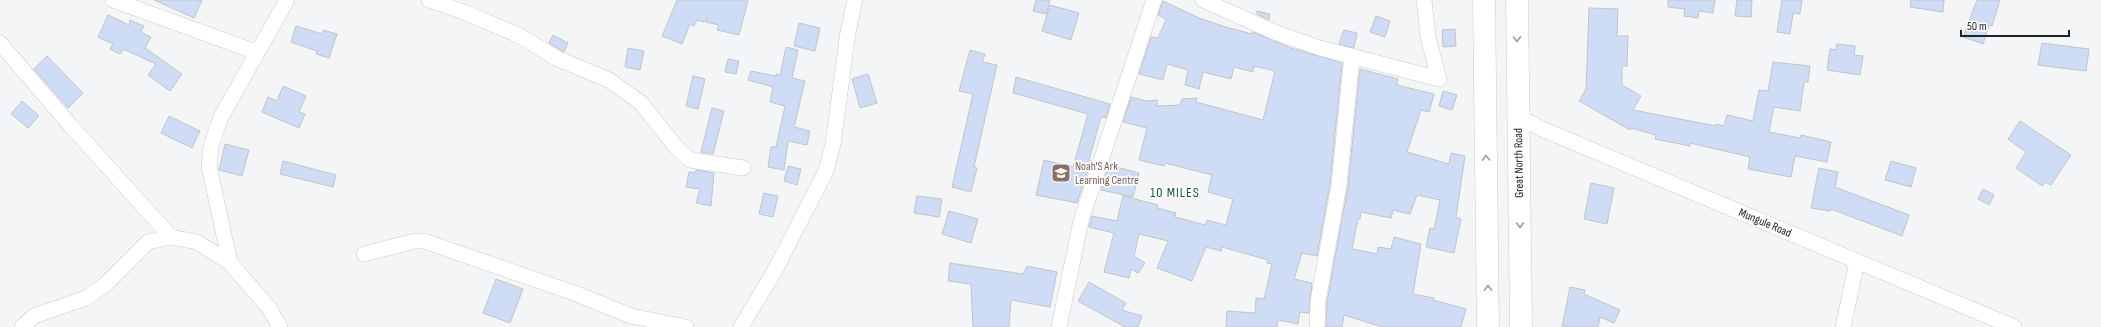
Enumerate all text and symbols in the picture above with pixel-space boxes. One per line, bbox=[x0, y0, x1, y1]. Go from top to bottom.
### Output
scale bar bbox=[1961, 12, 2069, 38]
text: 50 m bbox=[1967, 19, 1987, 34]
one-way arrow bbox=[1513, 36, 1522, 42]
street label: Great North Road bbox=[1511, 128, 1527, 198]
one-way arrow bbox=[1482, 155, 1490, 161]
place label: Noah'S Ark Learning Centre bbox=[1075, 159, 1139, 188]
school or university icon: Noah'S Ark Learning Centre bbox=[1050, 162, 1072, 184]
district label: 10 MILES bbox=[1150, 184, 1200, 201]
street label: Mungule Road bbox=[1736, 205, 1794, 241]
one-way arrow bbox=[1516, 222, 1524, 228]
one-way arrow bbox=[1484, 285, 1492, 291]

